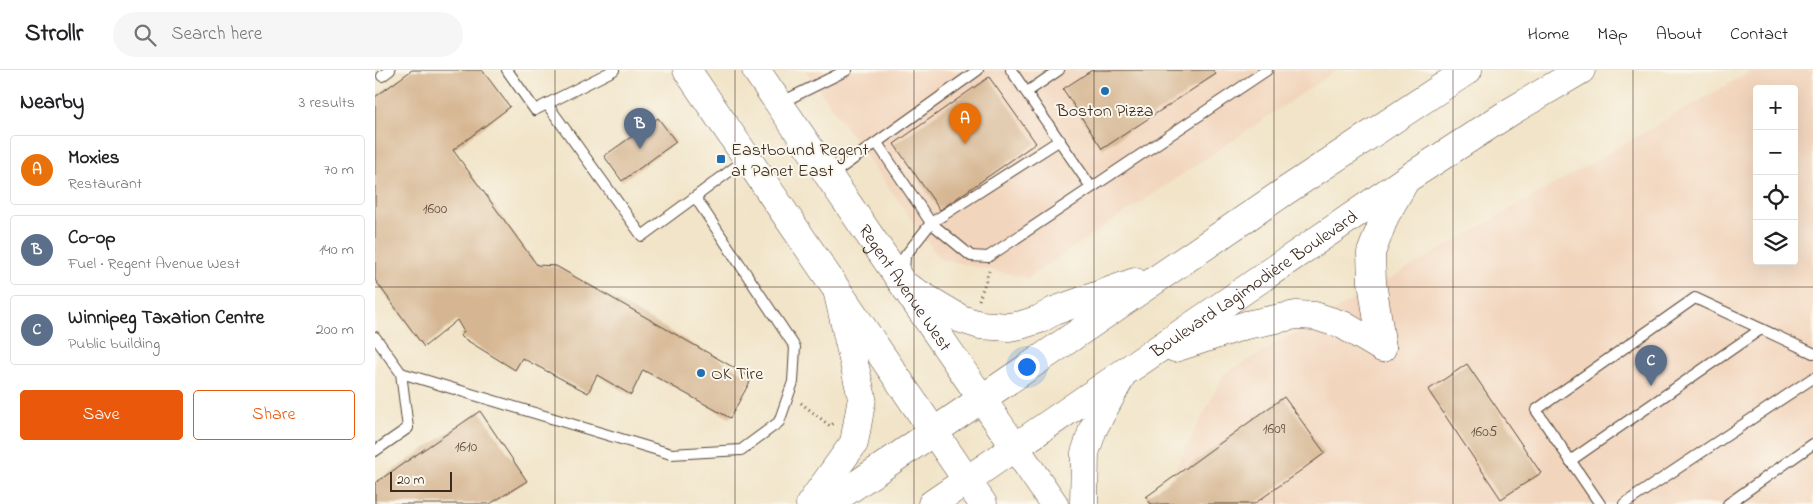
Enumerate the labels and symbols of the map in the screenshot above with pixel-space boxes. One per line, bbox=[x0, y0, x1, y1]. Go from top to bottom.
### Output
marker: Boston Pizza bbox=[1099, 85, 1111, 97]
place label: Boston Pizza bbox=[1056, 99, 1153, 125]
pin: A bbox=[949, 103, 981, 144]
pin: B bbox=[624, 108, 656, 149]
place label: Eastbound Regent at Panet East bbox=[731, 138, 869, 185]
marker: Eastbound Regent at Panet East bbox=[715, 153, 727, 165]
house number: 1600 bbox=[423, 198, 448, 220]
street label: Boulevard Lagimodière Boulevard bbox=[1145, 205, 1364, 366]
street label: Regent Avenue West bbox=[851, 220, 957, 358]
pin: C bbox=[1635, 345, 1667, 386]
your location bbox=[1014, 354, 1040, 380]
place label: OK Tire bbox=[711, 362, 764, 388]
marker: OK Tire bbox=[695, 367, 707, 379]
house number: 1609 bbox=[1263, 418, 1286, 440]
house number: 1605 bbox=[1471, 421, 1498, 443]
house number: 1610 bbox=[455, 436, 478, 458]
scale bar bbox=[390, 469, 453, 492]

